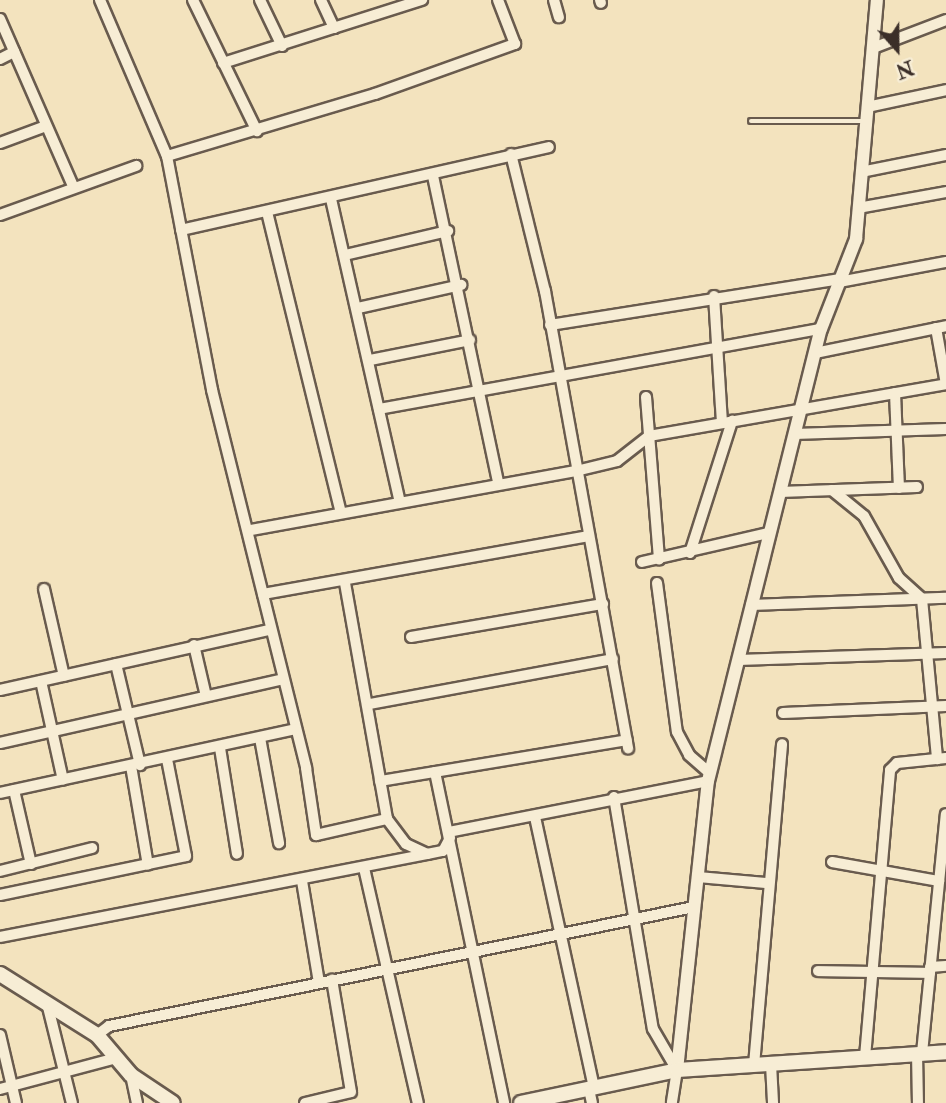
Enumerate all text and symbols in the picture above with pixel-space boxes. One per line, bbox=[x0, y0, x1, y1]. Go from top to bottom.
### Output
north arrow bbox=[862, 14, 932, 84]
text: N bbox=[892, 54, 917, 83]

